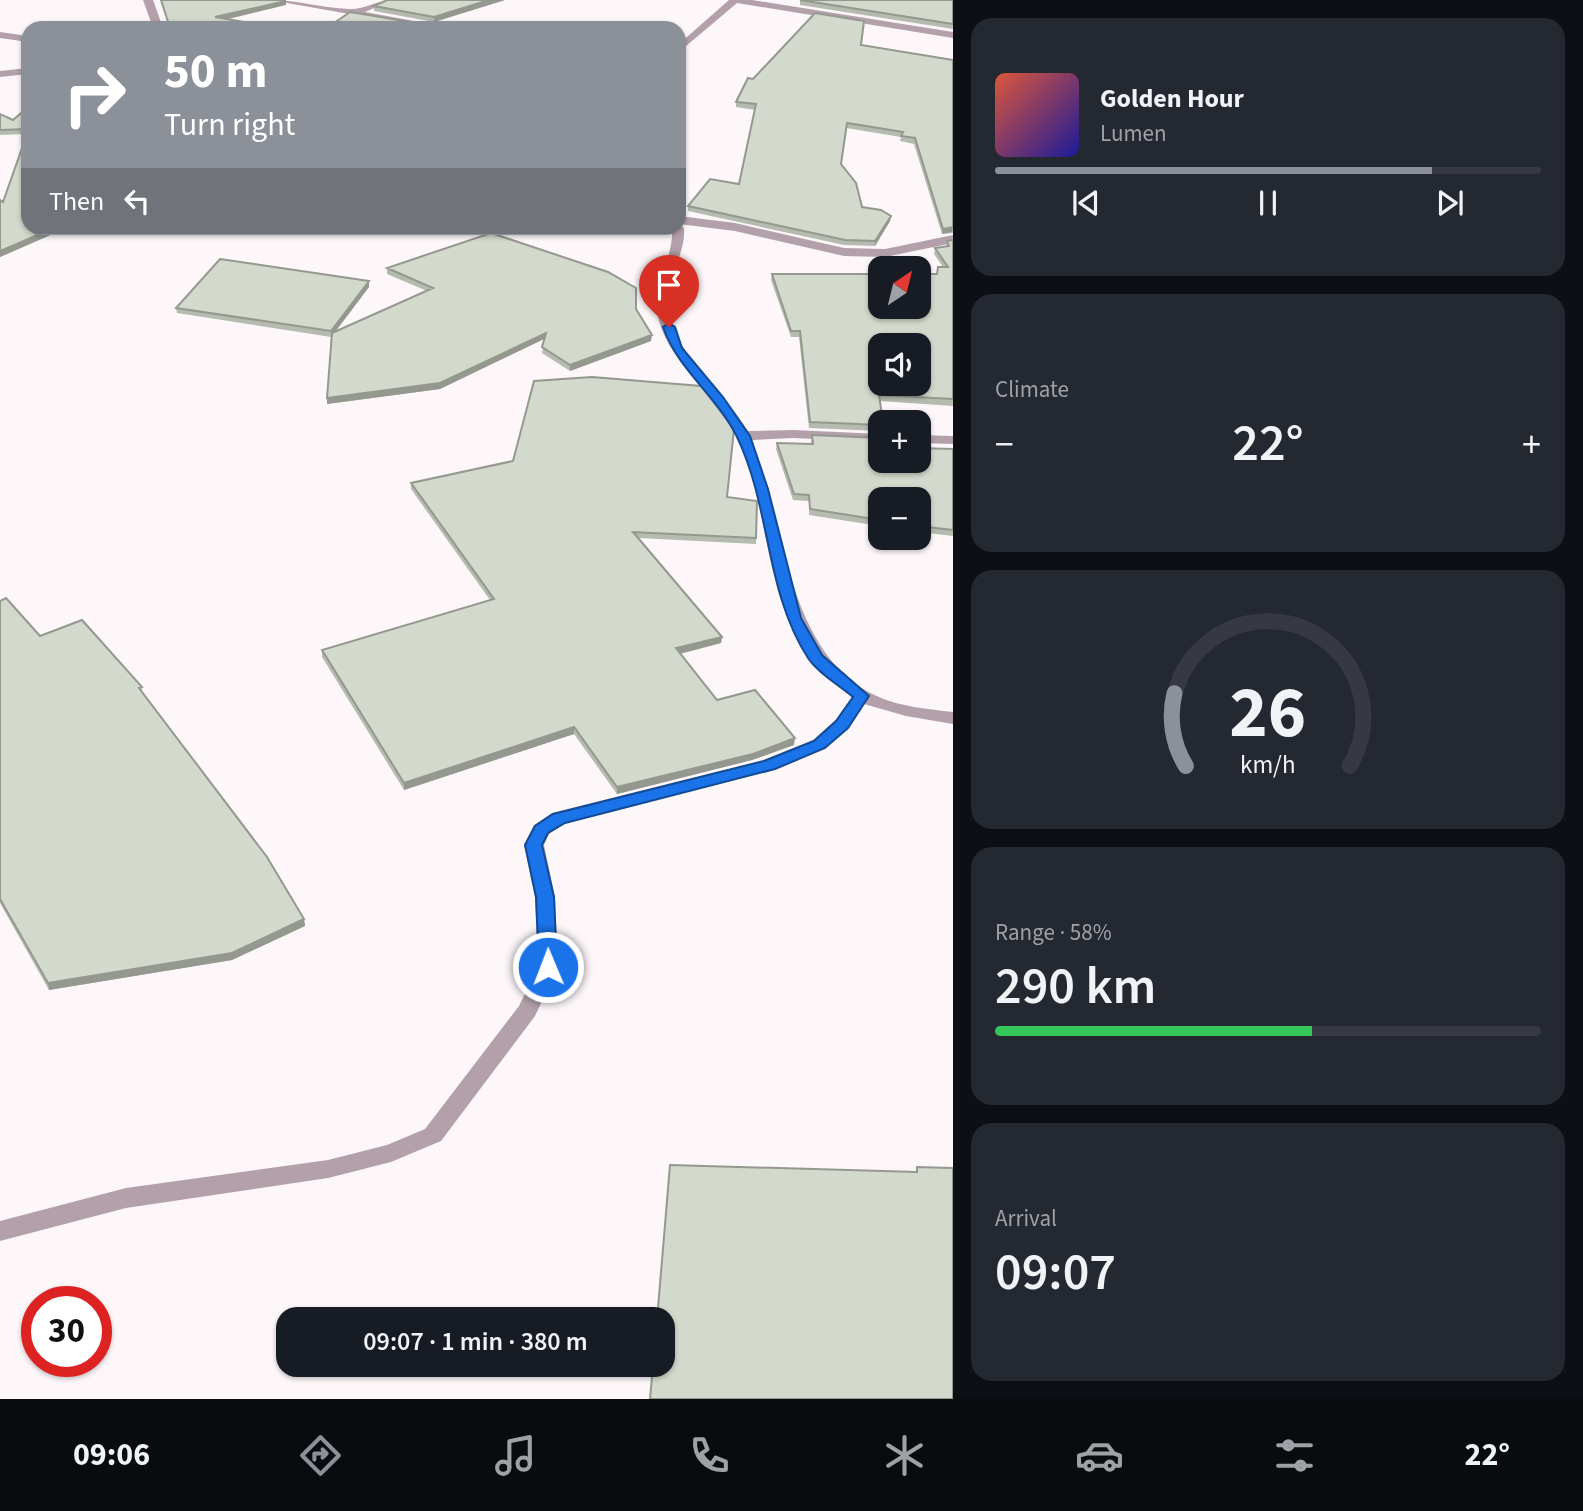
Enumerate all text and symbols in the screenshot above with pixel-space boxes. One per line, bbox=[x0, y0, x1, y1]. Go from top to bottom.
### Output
text: 50 m bbox=[164, 37, 268, 107]
icon: right bbox=[49, 49, 140, 140]
text: Golden Hour bbox=[1100, 80, 1244, 117]
text: Turn right bbox=[164, 102, 295, 148]
text: Lumen bbox=[1100, 117, 1167, 150]
icon: left bbox=[118, 182, 156, 220]
text: Then bbox=[49, 183, 104, 220]
icon: previous bbox=[1067, 184, 1105, 222]
icon: pause bbox=[1249, 184, 1287, 222]
icon: next bbox=[1431, 184, 1469, 222]
pin bbox=[639, 255, 699, 327]
north arrow bbox=[868, 256, 931, 318]
map controls bbox=[868, 256, 931, 550]
icon: arrive bbox=[650, 266, 688, 304]
button: sound bbox=[868, 333, 931, 396]
text: Climate bbox=[995, 373, 1069, 406]
text: 22° bbox=[1232, 407, 1304, 481]
button: + bbox=[868, 410, 931, 473]
text: − bbox=[995, 418, 1014, 472]
text: + bbox=[1522, 418, 1541, 472]
button: − bbox=[868, 487, 931, 550]
text: 26 bbox=[1230, 661, 1306, 765]
text: km/h bbox=[1240, 746, 1296, 782]
text: Range · 58% bbox=[995, 916, 1112, 949]
position arrow bbox=[511, 930, 585, 1004]
text: 290 km bbox=[995, 950, 1156, 1024]
text: Arrival bbox=[995, 1202, 1057, 1235]
text: 09:07 bbox=[995, 1236, 1116, 1310]
speed limit sign: 30 bbox=[21, 1286, 112, 1377]
text: 09:07 · 1 min · 380 m bbox=[363, 1323, 588, 1360]
icon: directions bbox=[296, 1431, 345, 1480]
icon: music bbox=[491, 1431, 540, 1480]
icon: phone bbox=[685, 1431, 734, 1480]
icon: climate bbox=[880, 1431, 929, 1480]
icon: car bbox=[1075, 1431, 1124, 1480]
icon: filters bbox=[1270, 1431, 1319, 1480]
text: 09:06 bbox=[73, 1432, 150, 1478]
text: 22° bbox=[1465, 1432, 1510, 1478]

